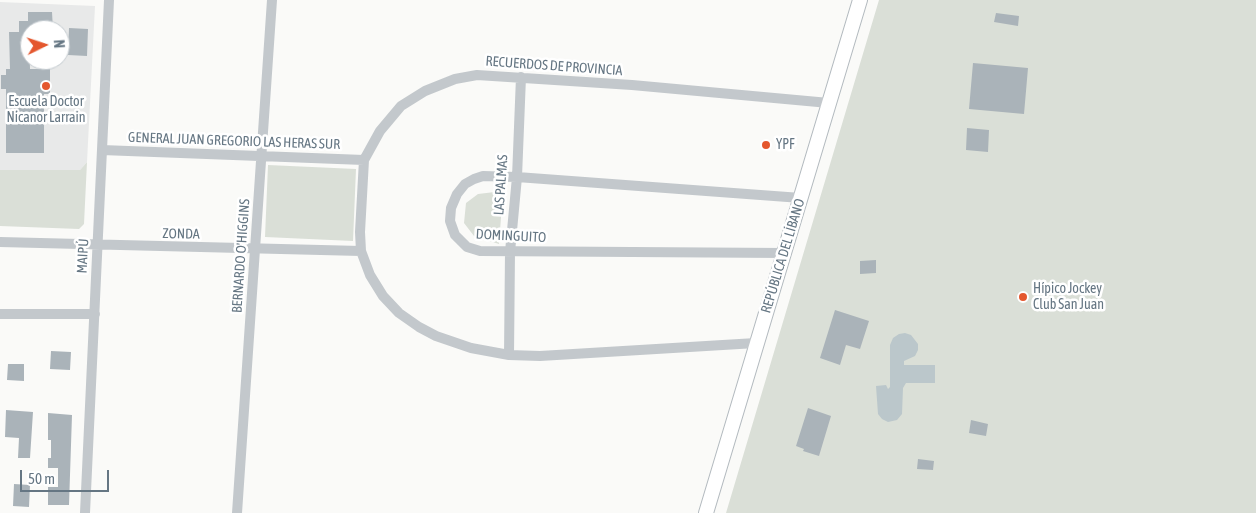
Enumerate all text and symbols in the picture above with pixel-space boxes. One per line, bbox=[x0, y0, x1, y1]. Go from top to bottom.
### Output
north arrow bbox=[20, 20, 70, 70]
text: N bbox=[51, 39, 67, 49]
street label: RECUERDOS DE PROVINCIA bbox=[485, 53, 623, 79]
marker: Escuela Doctor Nicanor Larrain bbox=[40, 80, 52, 92]
place label: Escuela Doctor Nicanor Larrain bbox=[6, 94, 86, 126]
street label: GENERAL JUAN GREGORIO LAS HERAS SUR bbox=[128, 129, 340, 153]
place label: YPF bbox=[776, 137, 795, 153]
marker: YPF bbox=[760, 139, 772, 151]
street label: LAS PALMAS bbox=[491, 154, 511, 216]
street label: REPÚBLICA DEL LÍBANO bbox=[758, 197, 808, 315]
street label: BERNARDO O'HIGGINS bbox=[229, 198, 253, 314]
street label: ZONDA bbox=[162, 225, 200, 243]
street label: DOMINGUITO bbox=[475, 226, 547, 246]
street label: MAIPÚ bbox=[74, 238, 92, 274]
place label: Hípico Jockey Club San Juan bbox=[1033, 281, 1104, 314]
marker: Hípico Jockey Club San Juan bbox=[1017, 291, 1029, 303]
scale bar bbox=[22, 460, 111, 492]
text: 50 m bbox=[28, 470, 55, 487]

